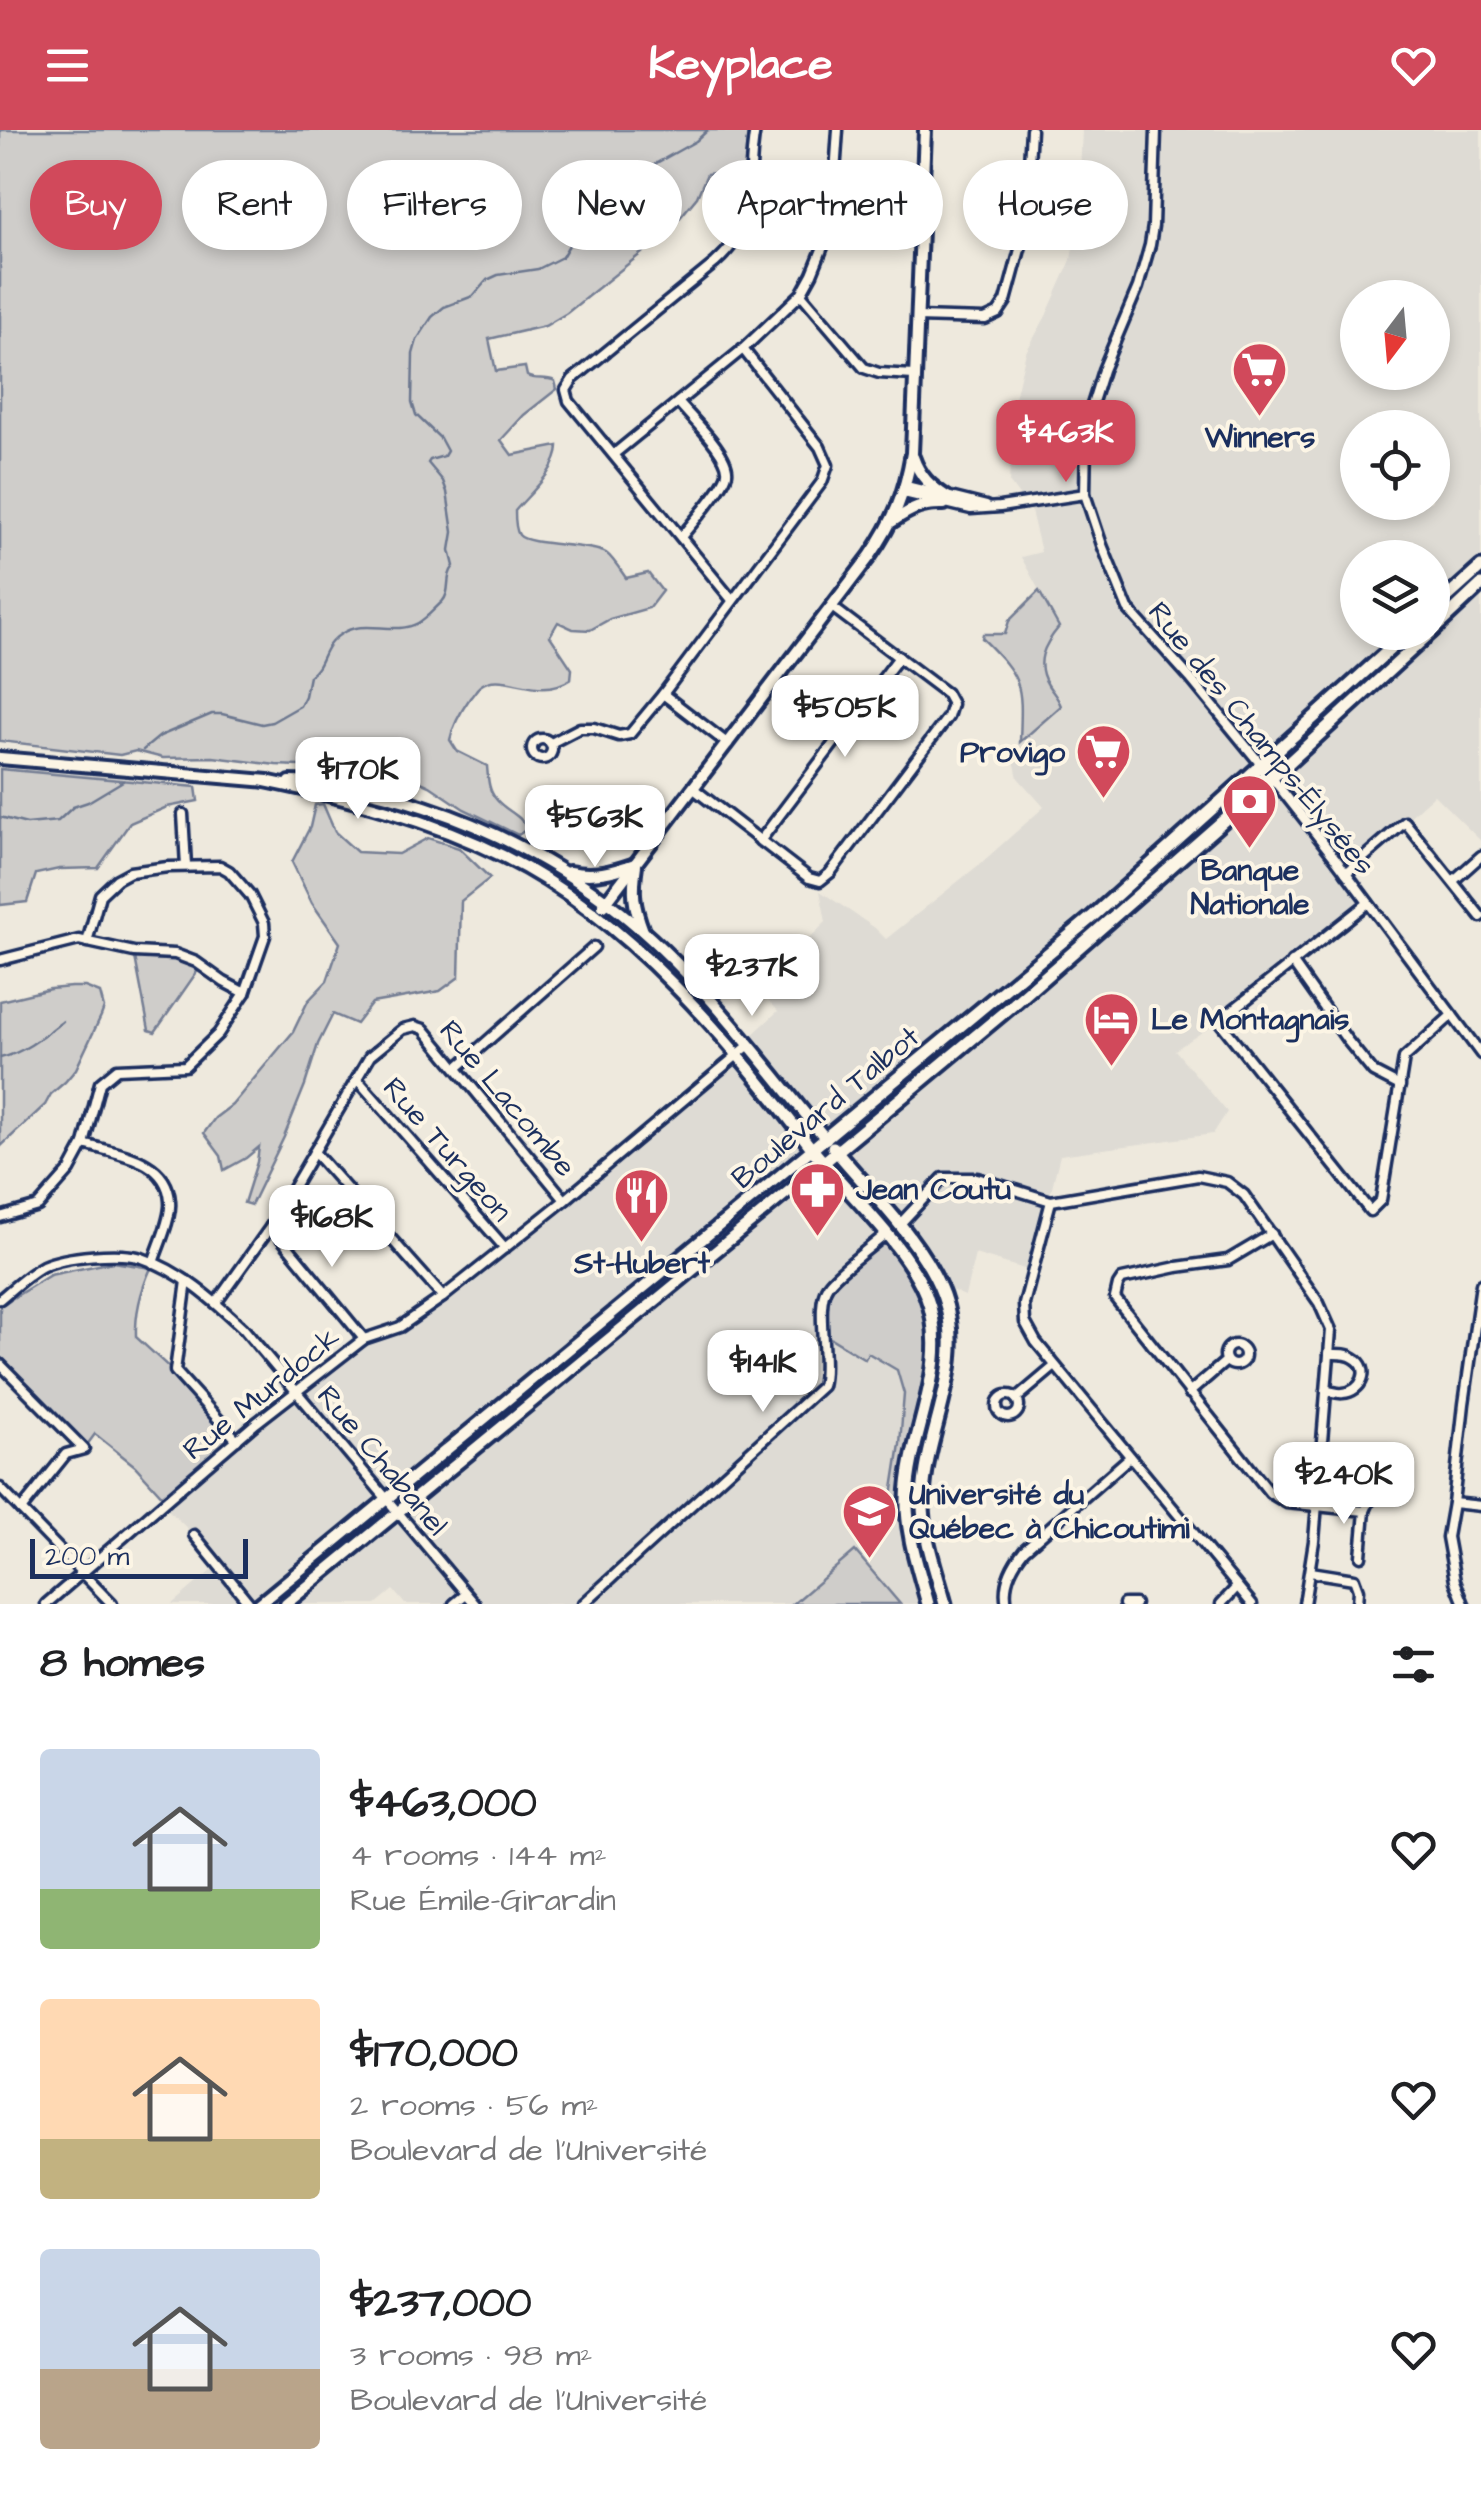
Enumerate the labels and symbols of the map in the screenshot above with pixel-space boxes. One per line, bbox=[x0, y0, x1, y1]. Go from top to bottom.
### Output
north arrow bbox=[1340, 280, 1450, 390]
supermarket icon: Winners bbox=[1230, 339, 1290, 418]
pin: $463K bbox=[996, 400, 1136, 485]
place label: Winners bbox=[1204, 417, 1315, 459]
street label: Rue des Champs-Élysées bbox=[1137, 593, 1385, 885]
pin: $505K bbox=[775, 675, 915, 760]
supermarket icon: Provigo bbox=[1074, 722, 1134, 801]
place label: Provigo bbox=[960, 732, 1065, 776]
pin: $170K bbox=[288, 737, 428, 822]
bank icon: Banque Nationale bbox=[1220, 772, 1280, 851]
pin: $563K bbox=[525, 785, 665, 870]
place label: Banque Nationale bbox=[1191, 850, 1309, 926]
pin: $237K bbox=[682, 934, 822, 1019]
hotel icon: Le Montagnais bbox=[1082, 989, 1142, 1068]
place label: Le Montagnais bbox=[1151, 999, 1349, 1043]
street label: Rue Lacombe bbox=[429, 1011, 585, 1186]
street label: Boulevard Talbot bbox=[723, 1017, 929, 1199]
street label: Rue Turgeon bbox=[372, 1068, 522, 1232]
pharmacy icon: Jean Coutu bbox=[787, 1159, 847, 1238]
restaurant icon: St-Hubert bbox=[612, 1165, 672, 1244]
place label: Jean Coutu bbox=[855, 1169, 1011, 1211]
pin: $168K bbox=[262, 1185, 402, 1270]
place label: St-Hubert bbox=[573, 1243, 711, 1285]
street label: Rue Murdock bbox=[174, 1317, 349, 1470]
pin: $141K bbox=[693, 1330, 833, 1415]
street label: Rue Chabanel bbox=[307, 1377, 458, 1545]
pin: $240K bbox=[1274, 1442, 1414, 1527]
place label: Université du Québec à Chicoutimi bbox=[909, 1474, 1190, 1550]
school or university icon: Université du Québec à Chicoutimi bbox=[840, 1481, 900, 1560]
scale bar bbox=[30, 1534, 248, 1578]

